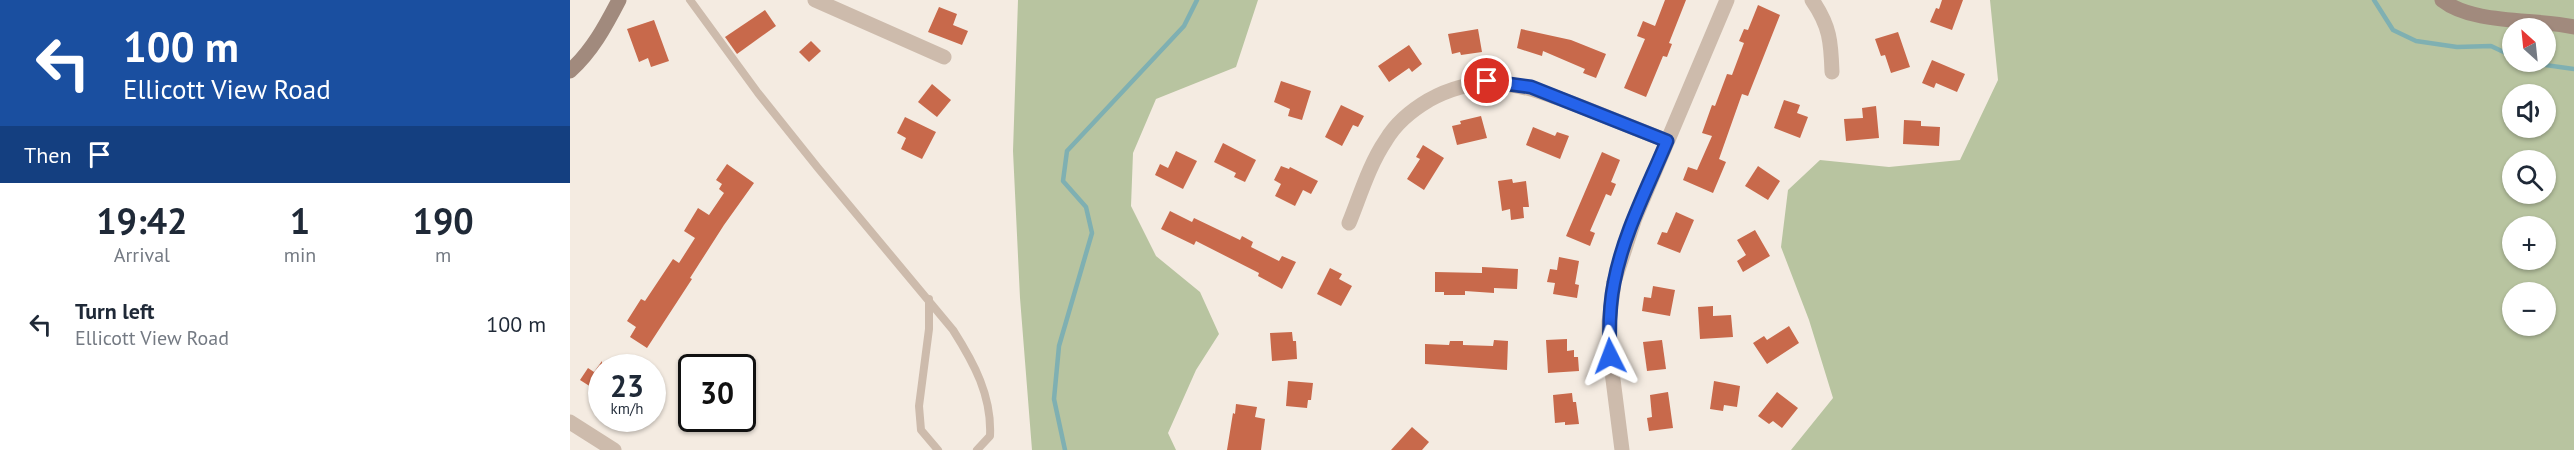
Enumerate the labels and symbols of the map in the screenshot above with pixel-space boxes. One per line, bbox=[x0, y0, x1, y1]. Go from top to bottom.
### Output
north arrow bbox=[2502, 18, 2556, 72]
pin bbox=[1461, 55, 1512, 106]
position arrow bbox=[1578, 324, 1642, 388]
speed limit sign: 30 bbox=[678, 354, 756, 432]

